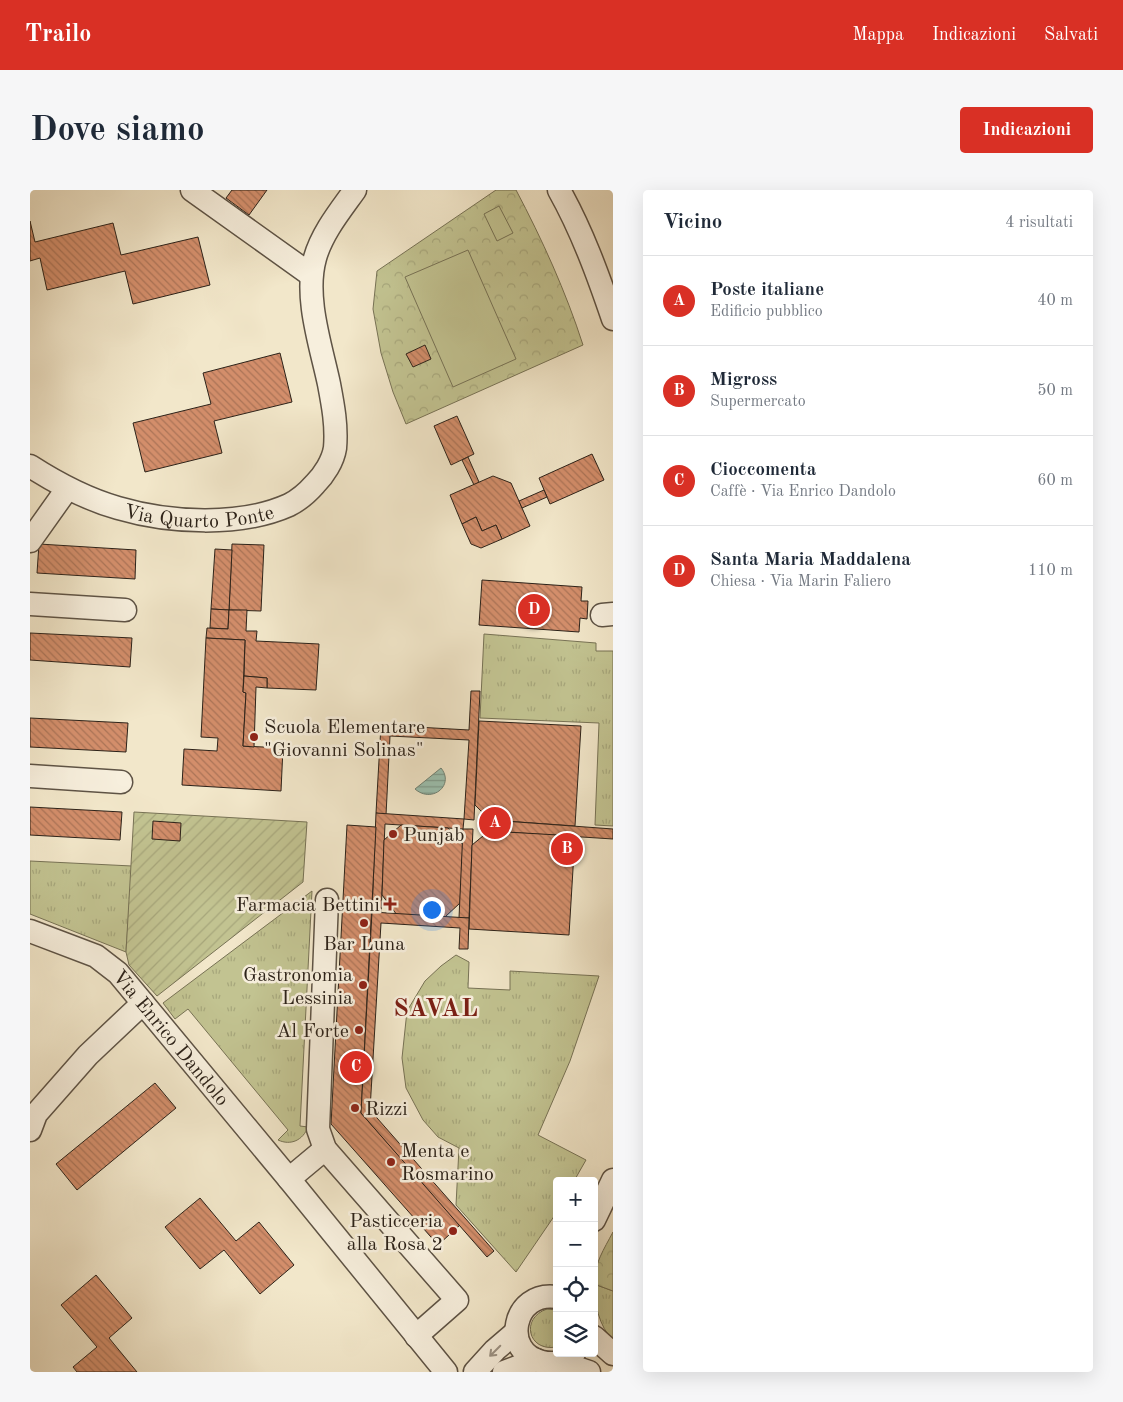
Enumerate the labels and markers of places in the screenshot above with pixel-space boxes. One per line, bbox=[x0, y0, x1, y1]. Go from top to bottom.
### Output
pin: D bbox=[518, 591, 550, 629]
place label: Scuola Elementare "Giovanni Solinas" bbox=[264, 718, 425, 761]
marker: Scuola Elementare "Giovanni Solinas" bbox=[248, 731, 260, 743]
pin: A bbox=[479, 804, 511, 842]
place label: Punjab bbox=[403, 826, 465, 846]
marker: Punjab bbox=[387, 828, 399, 840]
pin: B bbox=[551, 830, 583, 868]
place label: Farmacia Bettini bbox=[236, 896, 380, 916]
marker: Farmacia Bettini bbox=[384, 898, 396, 910]
marker: Bar Luna bbox=[358, 917, 370, 929]
place label: Bar Luna bbox=[323, 935, 405, 955]
place label: Gastronomia Lessinia bbox=[243, 966, 353, 1009]
marker: Gastronomia Lessinia bbox=[357, 979, 369, 991]
place label: Al Forte bbox=[276, 1022, 349, 1042]
marker: Al Forte bbox=[353, 1024, 365, 1036]
pin: C bbox=[340, 1048, 372, 1086]
place label: Rizzi bbox=[365, 1100, 408, 1120]
marker: Rizzi bbox=[349, 1102, 361, 1114]
place label: Menta e Rosmarino bbox=[401, 1142, 494, 1185]
marker: Menta e Rosmarino bbox=[385, 1156, 397, 1168]
place label: Pasticceria alla Rosa 2 bbox=[347, 1212, 443, 1255]
marker: Pasticceria alla Rosa 2 bbox=[447, 1225, 459, 1237]

